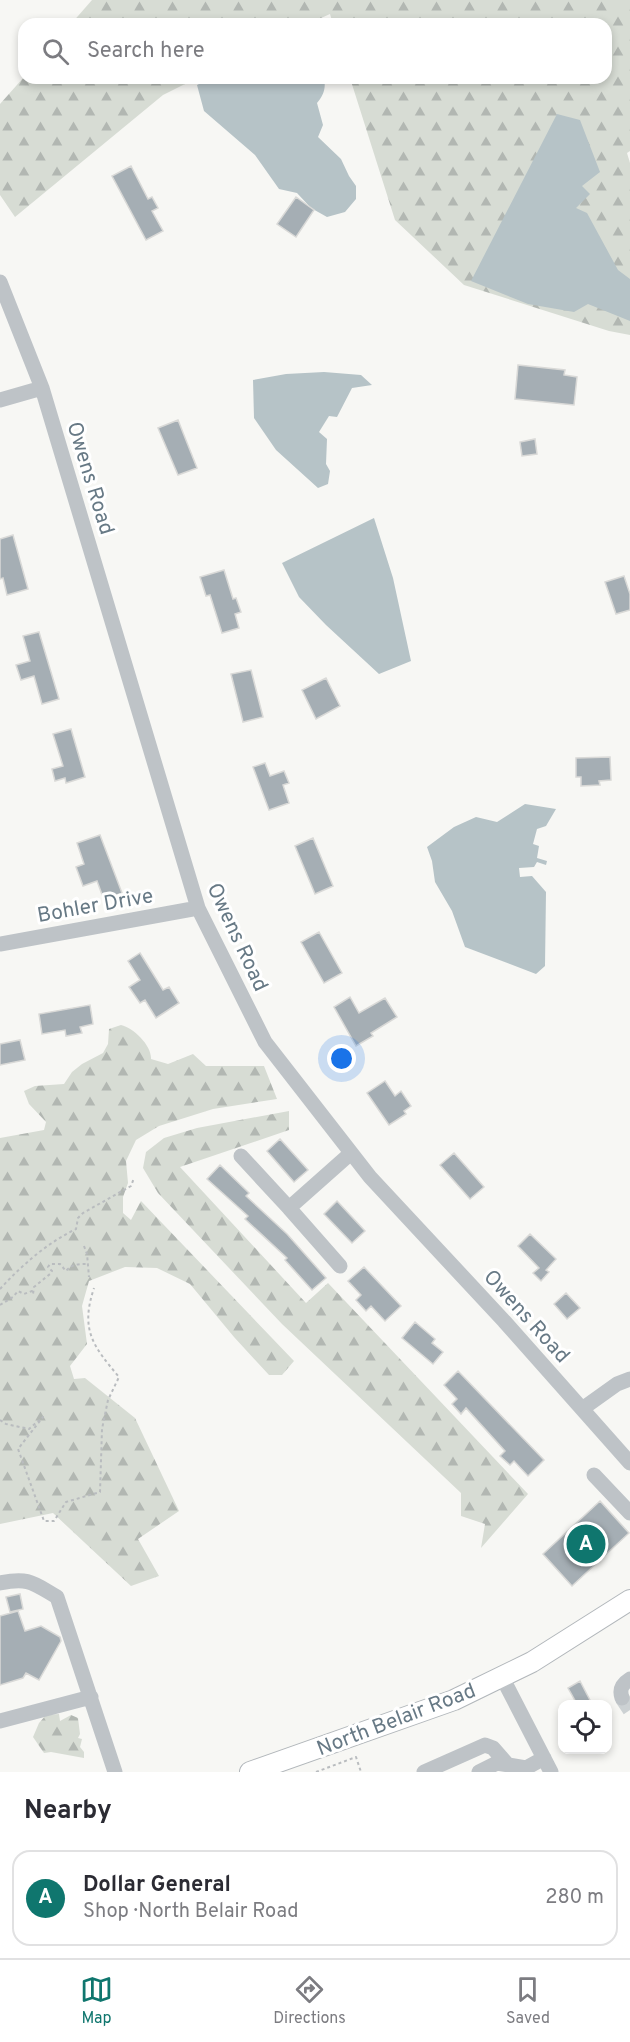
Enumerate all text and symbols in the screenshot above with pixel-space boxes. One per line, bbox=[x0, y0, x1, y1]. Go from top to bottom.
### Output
search box bbox=[18, 18, 612, 84]
icon: search bbox=[39, 35, 72, 68]
text: Search here bbox=[87, 38, 205, 65]
street label: Owens Road bbox=[60, 419, 120, 538]
street label: Owens Road bbox=[200, 879, 274, 996]
street label: Bohler Drive bbox=[35, 883, 155, 930]
your location bbox=[327, 1044, 356, 1073]
street label: Owens Road bbox=[477, 1265, 575, 1369]
pin: A bbox=[566, 1522, 606, 1566]
street label: North Belair Road bbox=[313, 1678, 480, 1763]
map controls bbox=[558, 1700, 612, 1754]
button: locate bbox=[558, 1700, 612, 1754]
text: Nearby bbox=[24, 1795, 112, 1828]
text: Dollar General bbox=[83, 1872, 231, 1899]
text: A bbox=[38, 1885, 53, 1911]
text: 280 m bbox=[545, 1885, 604, 1911]
text: Shop · North Belair Road bbox=[83, 1899, 298, 1925]
tab: Map bbox=[80, 1973, 113, 2029]
tab: Directions bbox=[273, 1973, 346, 2029]
tab: Saved bbox=[506, 1973, 550, 2029]

